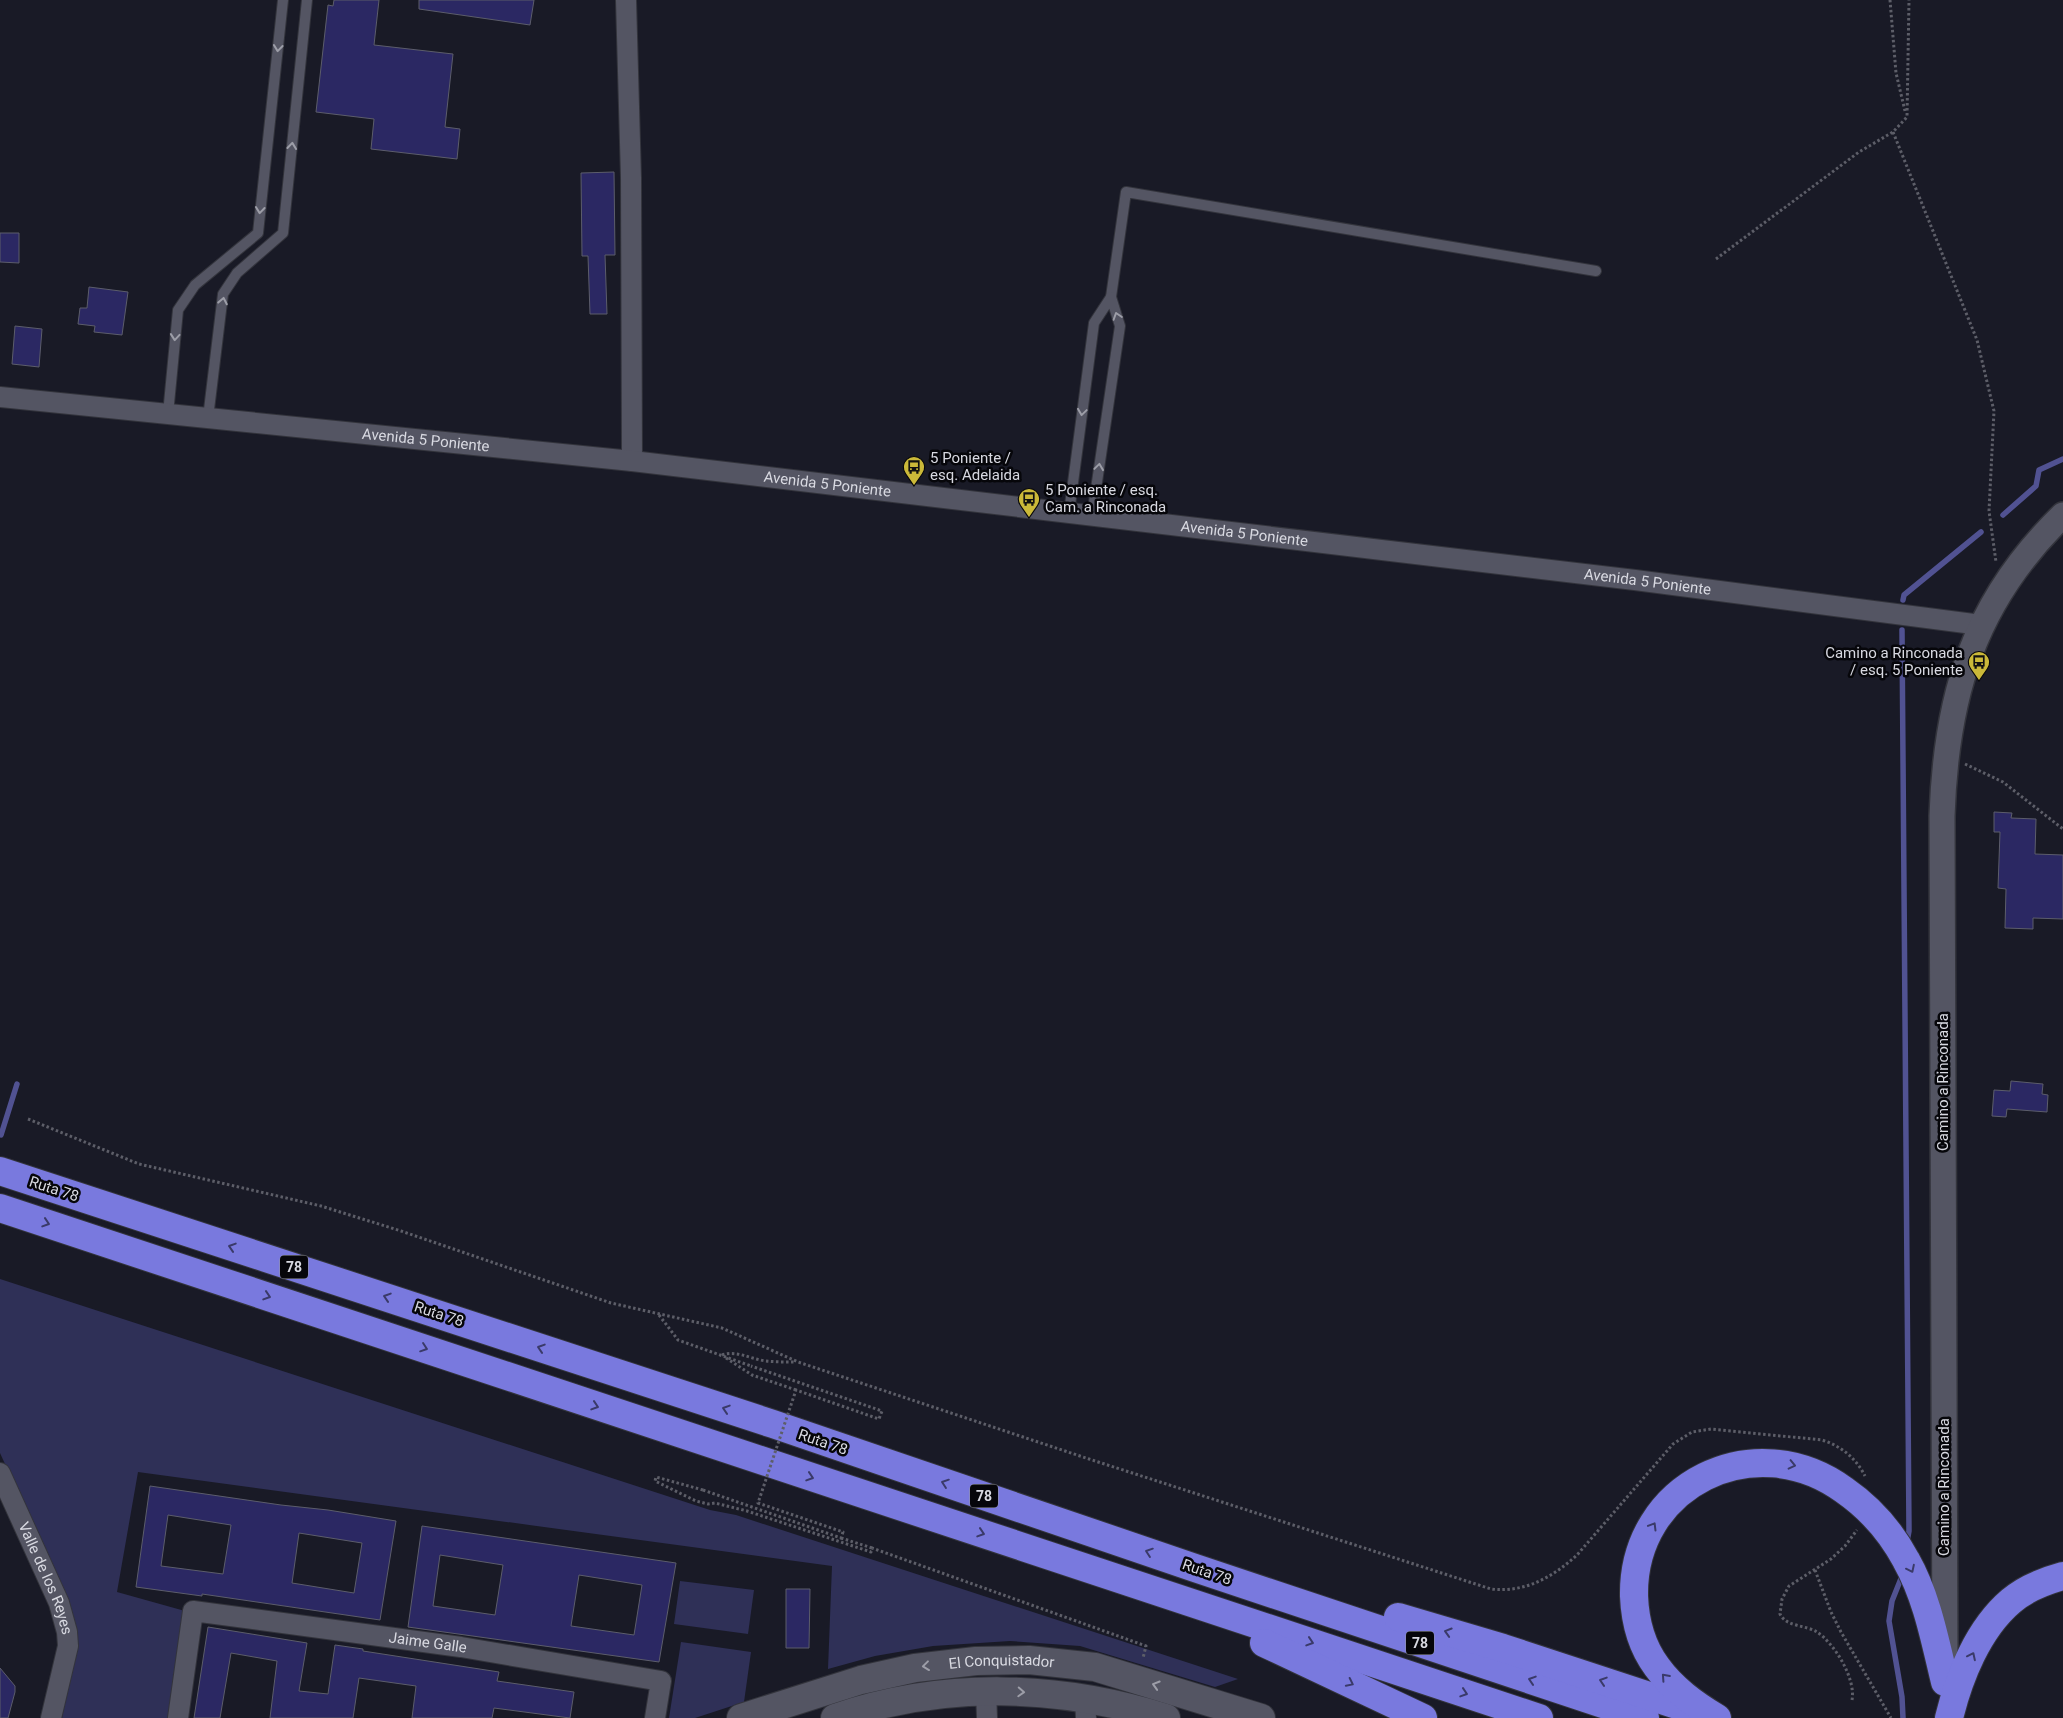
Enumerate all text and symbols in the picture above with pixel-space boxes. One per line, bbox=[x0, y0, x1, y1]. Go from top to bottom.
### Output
one-way arrow bbox=[273, 45, 284, 53]
one-way arrow bbox=[286, 142, 297, 150]
one-way arrow bbox=[255, 206, 266, 214]
one-way arrow bbox=[217, 296, 227, 305]
one-way arrow bbox=[1112, 313, 1122, 321]
one-way arrow bbox=[170, 334, 181, 342]
one-way arrow bbox=[1077, 408, 1088, 416]
street label: Avenida 5 Poniente bbox=[361, 425, 490, 456]
place label: 5 Poniente / esq. Adelaida bbox=[930, 449, 1020, 484]
bus stop icon: 5 Poniente / esq. Adelaida bbox=[902, 455, 926, 486]
one-way arrow bbox=[1093, 463, 1104, 471]
street label: Avenida 5 Poniente bbox=[763, 468, 892, 501]
place label: 5 Poniente / esq. Cam. a Rinconada bbox=[1045, 481, 1166, 516]
bus stop icon: 5 Poniente / esq. Cam. a Rinconada bbox=[1017, 487, 1041, 518]
street label: Avenida 5 Poniente bbox=[1180, 517, 1309, 550]
street label: Avenida 5 Poniente bbox=[1583, 565, 1712, 599]
place label: Camino a Rinconada / esq. 5 Poniente bbox=[1825, 644, 1963, 679]
bus stop icon: Camino a Rinconada / esq. 5 Poniente bbox=[1967, 650, 1991, 681]
street label: Camino a Rinconada bbox=[1934, 1013, 1952, 1151]
street label: Ruta 78 bbox=[27, 1173, 81, 1205]
one-way arrow bbox=[42, 1217, 50, 1227]
one-way arrow bbox=[229, 1242, 237, 1252]
road number: 78 bbox=[280, 1256, 308, 1278]
one-way arrow bbox=[262, 1290, 271, 1300]
one-way arrow bbox=[383, 1293, 391, 1303]
street label: Ruta 78 bbox=[412, 1298, 466, 1330]
one-way arrow bbox=[419, 1342, 427, 1352]
one-way arrow bbox=[537, 1344, 546, 1354]
one-way arrow bbox=[591, 1400, 599, 1410]
one-way arrow bbox=[723, 1405, 731, 1415]
street label: Camino a Rinconada bbox=[1935, 1418, 1953, 1556]
street label: Ruta 78 bbox=[796, 1425, 850, 1459]
one-way arrow bbox=[1788, 1459, 1797, 1470]
one-way arrow bbox=[806, 1471, 814, 1481]
one-way arrow bbox=[941, 1479, 950, 1489]
road number: 78 bbox=[970, 1484, 998, 1508]
street label: Valle de los Reyes bbox=[15, 1519, 76, 1637]
one-way arrow bbox=[1647, 1522, 1657, 1531]
one-way arrow bbox=[977, 1527, 985, 1537]
one-way arrow bbox=[1145, 1548, 1153, 1558]
street label: Ruta 78 bbox=[1180, 1555, 1234, 1589]
one-way arrow bbox=[1905, 1564, 1915, 1573]
one-way arrow bbox=[1444, 1627, 1453, 1637]
street label: Jaime Galle bbox=[388, 1628, 468, 1657]
road number: 78 bbox=[1406, 1632, 1434, 1655]
one-way arrow bbox=[1305, 1636, 1313, 1646]
street label: El Conquistador bbox=[948, 1651, 1055, 1673]
one-way arrow bbox=[1965, 1652, 1976, 1661]
one-way arrow bbox=[922, 1660, 930, 1671]
one-way arrow bbox=[1662, 1673, 1671, 1682]
one-way arrow bbox=[1528, 1676, 1537, 1686]
one-way arrow bbox=[1345, 1677, 1354, 1687]
one-way arrow bbox=[1599, 1677, 1607, 1687]
one-way arrow bbox=[1152, 1680, 1160, 1690]
one-way arrow bbox=[1017, 1686, 1025, 1697]
one-way arrow bbox=[1459, 1687, 1467, 1697]

